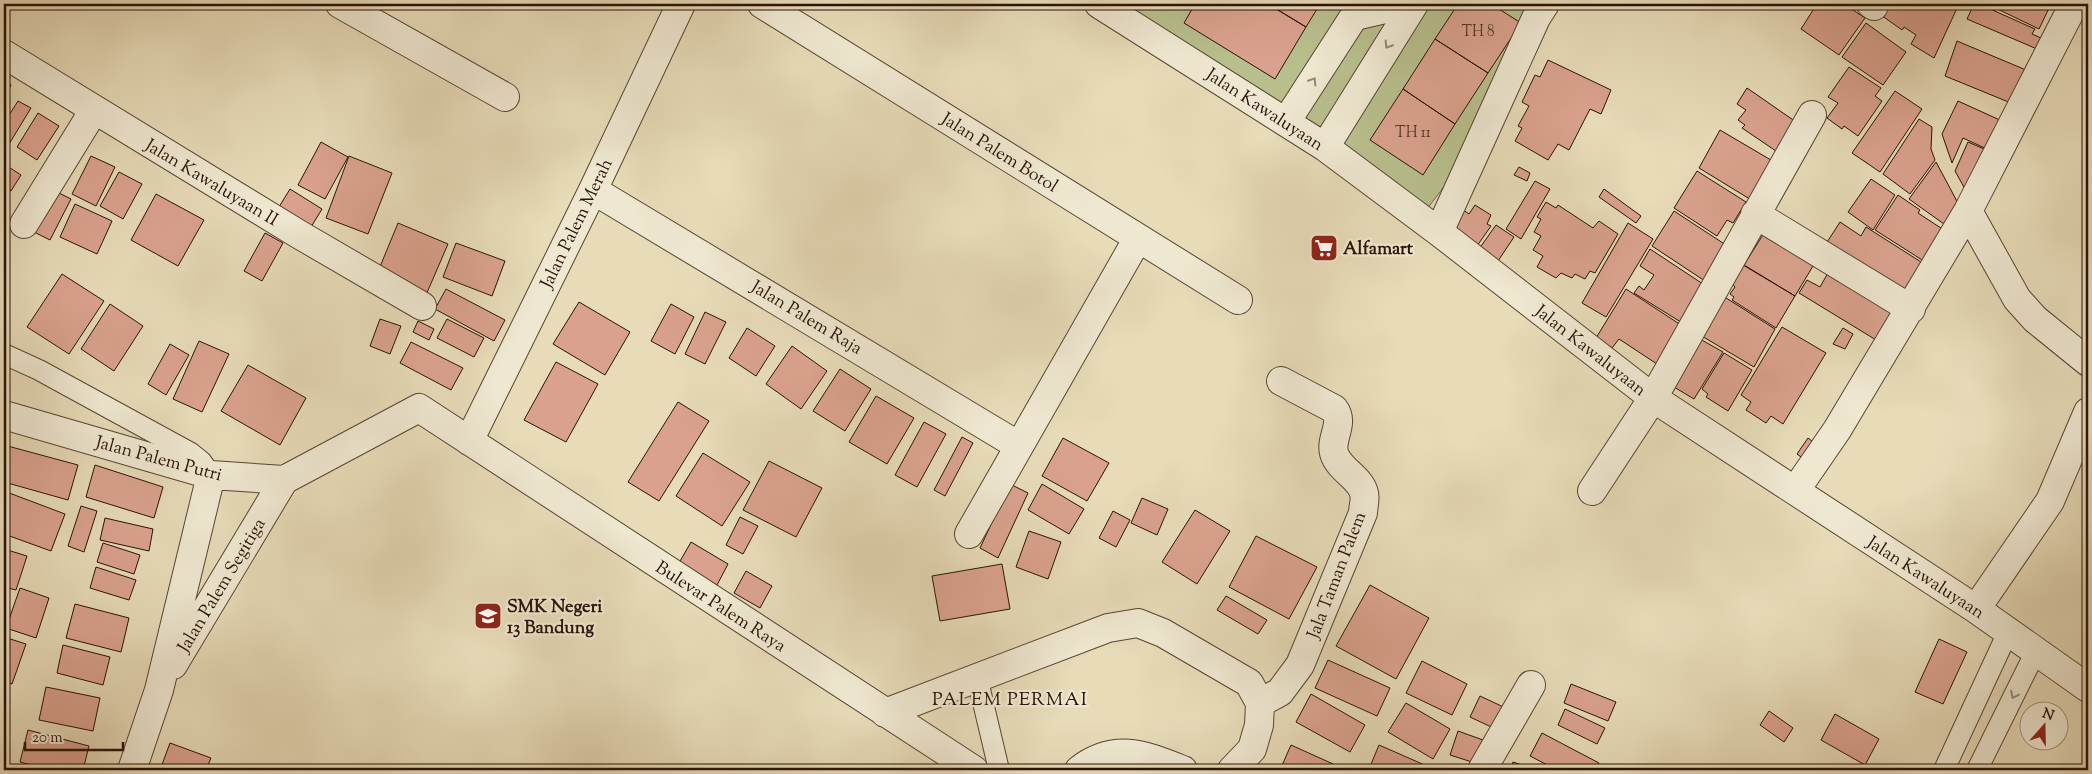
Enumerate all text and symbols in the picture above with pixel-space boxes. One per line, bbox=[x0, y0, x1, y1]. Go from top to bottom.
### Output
house number: TH 8 bbox=[1461, 22, 1495, 43]
one-way arrow bbox=[1385, 39, 1394, 49]
street label: Jalan Kawaluyaan bbox=[1199, 62, 1328, 159]
one-way arrow bbox=[1306, 77, 1316, 86]
street label: Jalan Palem Botol bbox=[935, 107, 1062, 200]
house number: TH 11 bbox=[1395, 123, 1431, 144]
street label: Jalan Kawaluyaan II bbox=[139, 133, 283, 234]
street label: Jalan Palem Merah bbox=[535, 154, 621, 294]
supermarket icon: Alfamart bbox=[1309, 233, 1339, 263]
place label: Alfamart bbox=[1343, 237, 1414, 263]
street label: Jalan Palem Raja bbox=[745, 275, 867, 362]
street label: Jalan Kawaluyaan bbox=[1528, 299, 1651, 404]
street label: Jalan Palem Putri bbox=[91, 430, 225, 489]
street label: Jala Taman Palem bbox=[1301, 508, 1374, 644]
street label: Jalan Palem Segitiga bbox=[172, 514, 273, 659]
street label: Jalan Kawaluyaan bbox=[1860, 530, 1989, 627]
street label: Bulevar Palem Raya bbox=[649, 556, 790, 660]
place label: SMK Negeri 13 Bandung bbox=[507, 595, 603, 642]
school or university icon: SMK Negeri 13 Bandung bbox=[473, 601, 503, 631]
district label: PALEM PERMAI bbox=[932, 687, 1088, 714]
one-way arrow bbox=[2010, 689, 2020, 698]
north arrow bbox=[2020, 702, 2070, 752]
text: N bbox=[2039, 704, 2056, 727]
scale bar bbox=[25, 719, 122, 751]
text: 20 m bbox=[32, 728, 63, 749]

